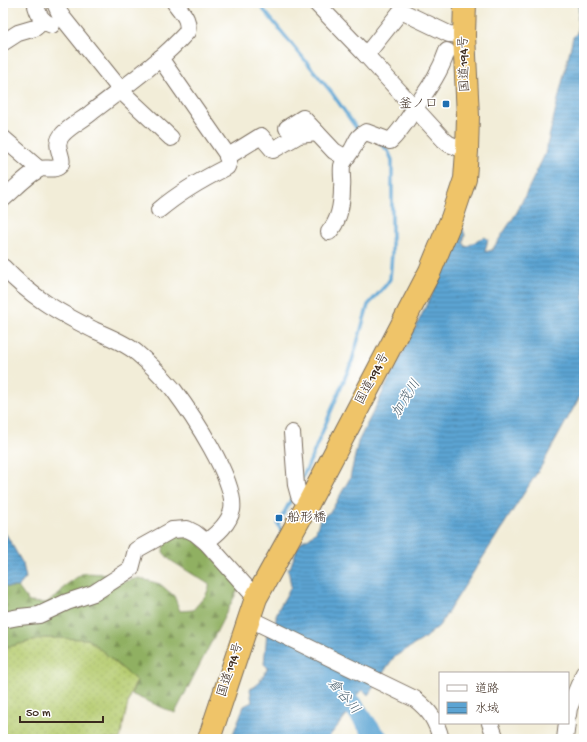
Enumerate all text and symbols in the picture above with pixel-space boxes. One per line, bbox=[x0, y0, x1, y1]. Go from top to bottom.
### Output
street label: 国道194号 bbox=[456, 35, 473, 93]
place label: 釜ノ口 bbox=[399, 96, 438, 112]
marker: 釜ノ口 bbox=[441, 99, 451, 109]
street label: 国道194号 bbox=[352, 350, 393, 408]
water label: 加茂川 bbox=[388, 376, 425, 421]
place label: 船形橋 bbox=[287, 510, 326, 526]
marker: 船形橋 bbox=[274, 513, 284, 523]
street label: 国道194号 bbox=[214, 640, 247, 699]
legend bbox=[439, 672, 569, 724]
water label: 倉谷川 bbox=[323, 675, 364, 719]
text: 道路 bbox=[475, 682, 499, 697]
scale bar bbox=[20, 698, 103, 724]
text: 水域 bbox=[475, 702, 499, 717]
text: 50 m bbox=[26, 707, 51, 721]

